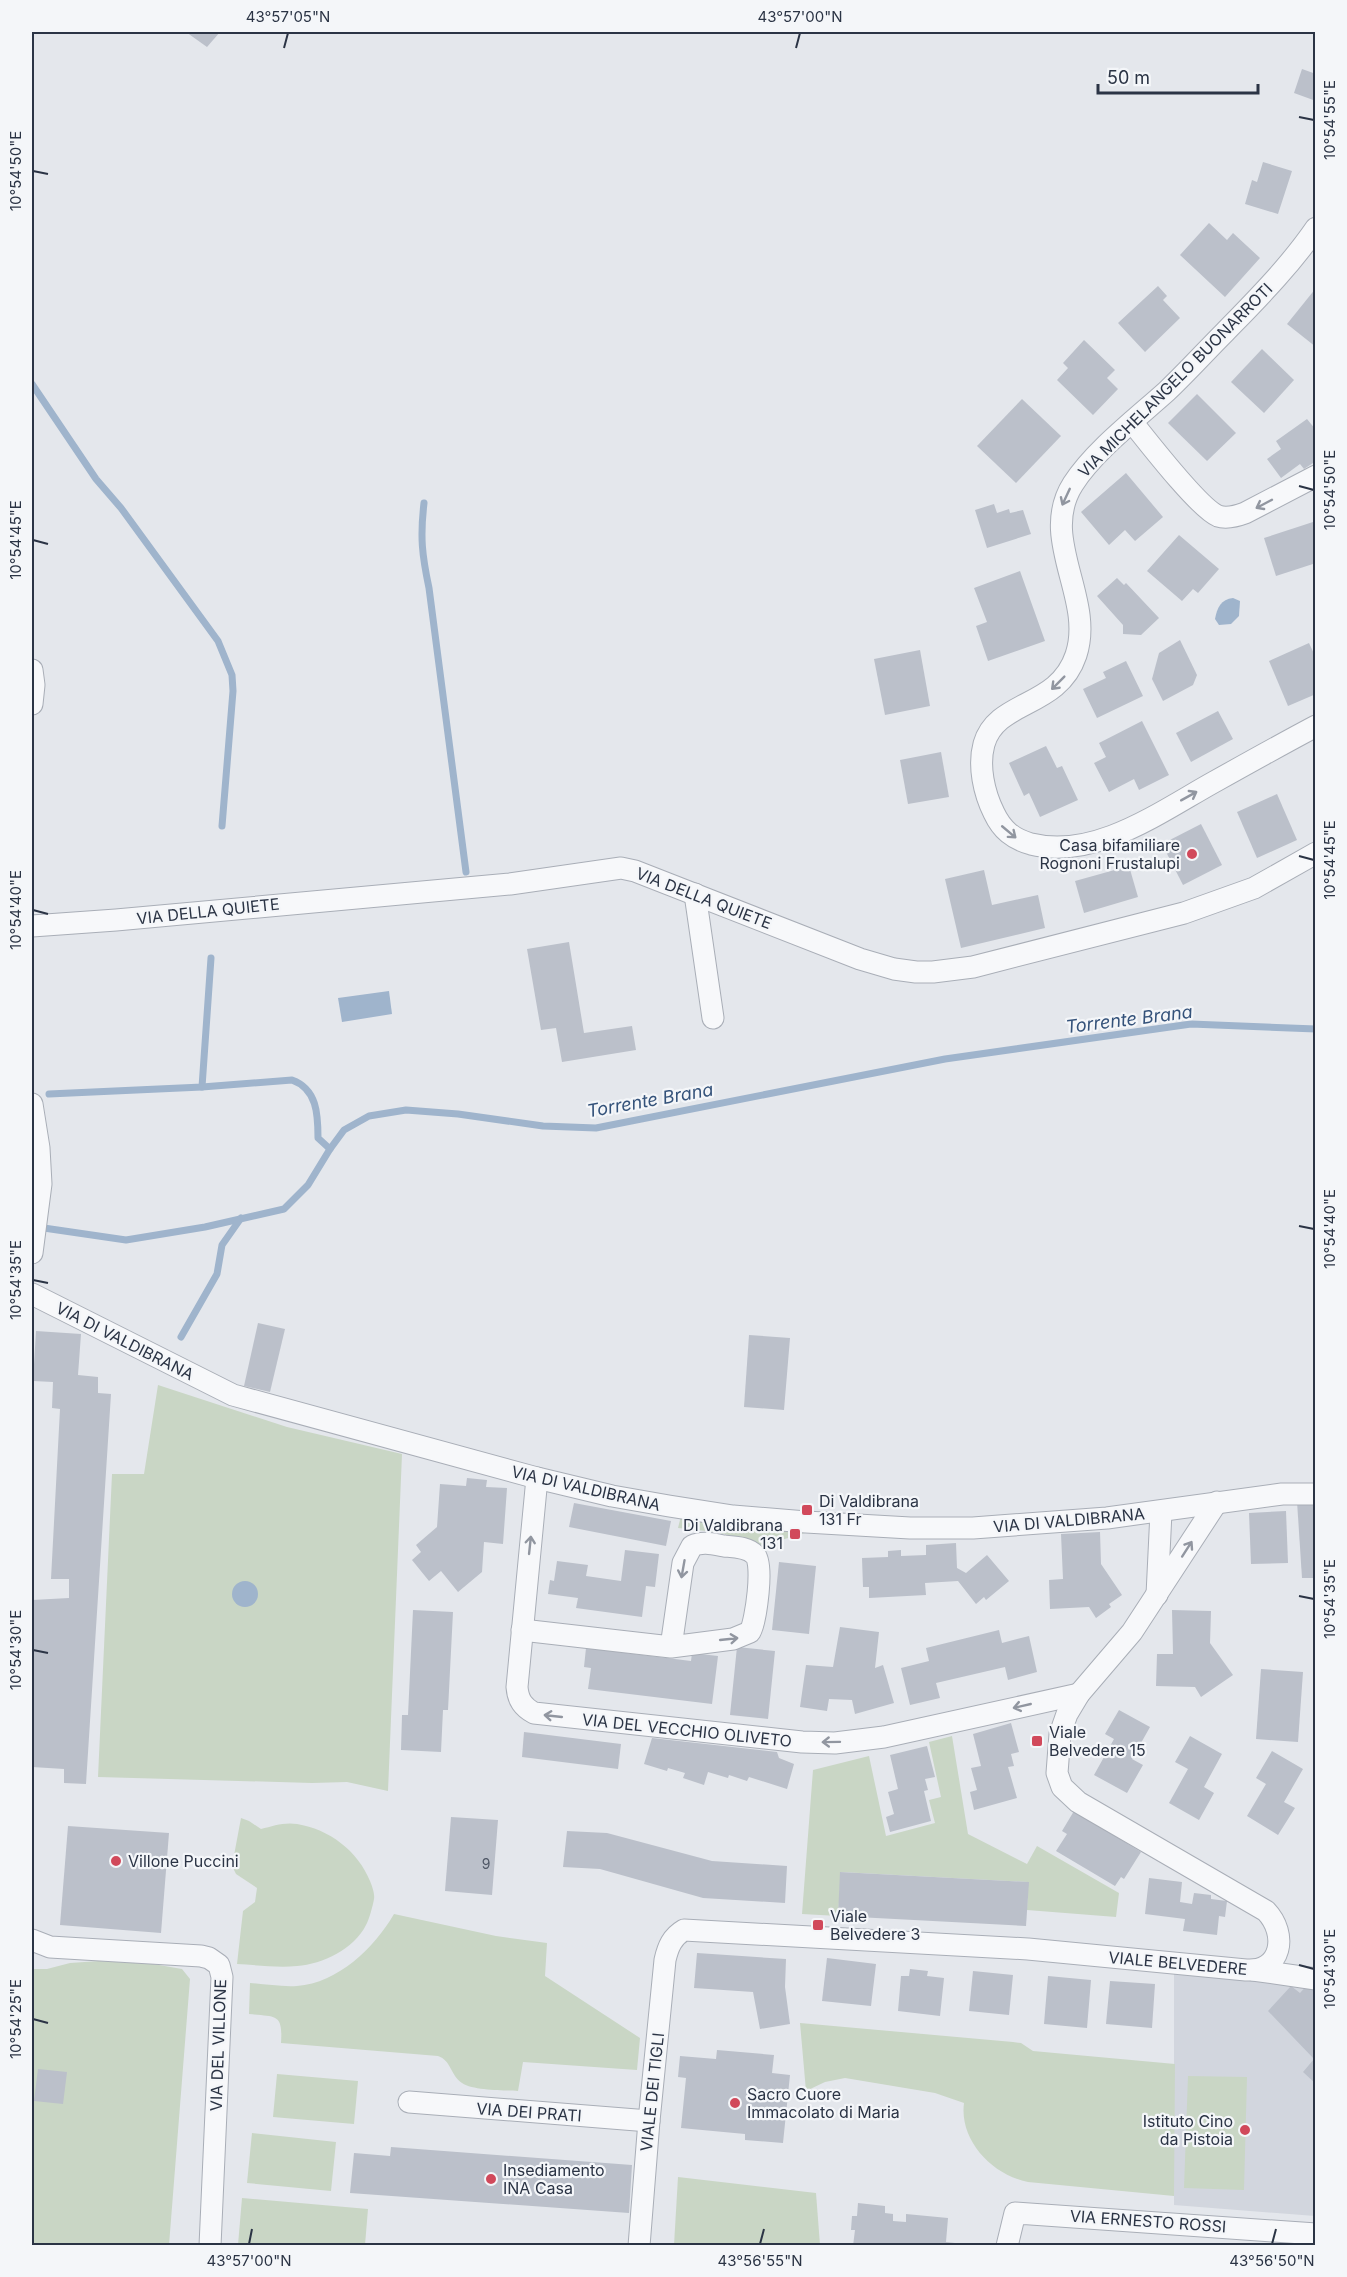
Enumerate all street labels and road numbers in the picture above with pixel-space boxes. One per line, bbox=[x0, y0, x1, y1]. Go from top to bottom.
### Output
street label: VIA MICHELANGELO BUONARROTI bbox=[1074, 279, 1276, 481]
street label: VIA DELLA QUIETE bbox=[633, 863, 775, 933]
street label: VIA DELLA QUIETE bbox=[136, 894, 280, 928]
street label: VIA DI VALDIBRANA bbox=[53, 1298, 197, 1384]
street label: VIA DI VALDIBRANA bbox=[510, 1461, 662, 1515]
street label: VIA DI VALDIBRANA bbox=[992, 1503, 1146, 1537]
street label: VIA DEL VECCHIO OLIVETO bbox=[581, 1709, 793, 1751]
street label: VIALE BELVEDERE bbox=[1108, 1947, 1248, 1979]
street label: VIA DEL VILLONE bbox=[206, 1978, 230, 2112]
street label: VIALE DEI TIGLI bbox=[636, 2032, 668, 2152]
street label: VIA DEI PRATI bbox=[476, 2098, 582, 2126]
street label: VIA ERNESTO ROSSI bbox=[1069, 2206, 1227, 2236]

